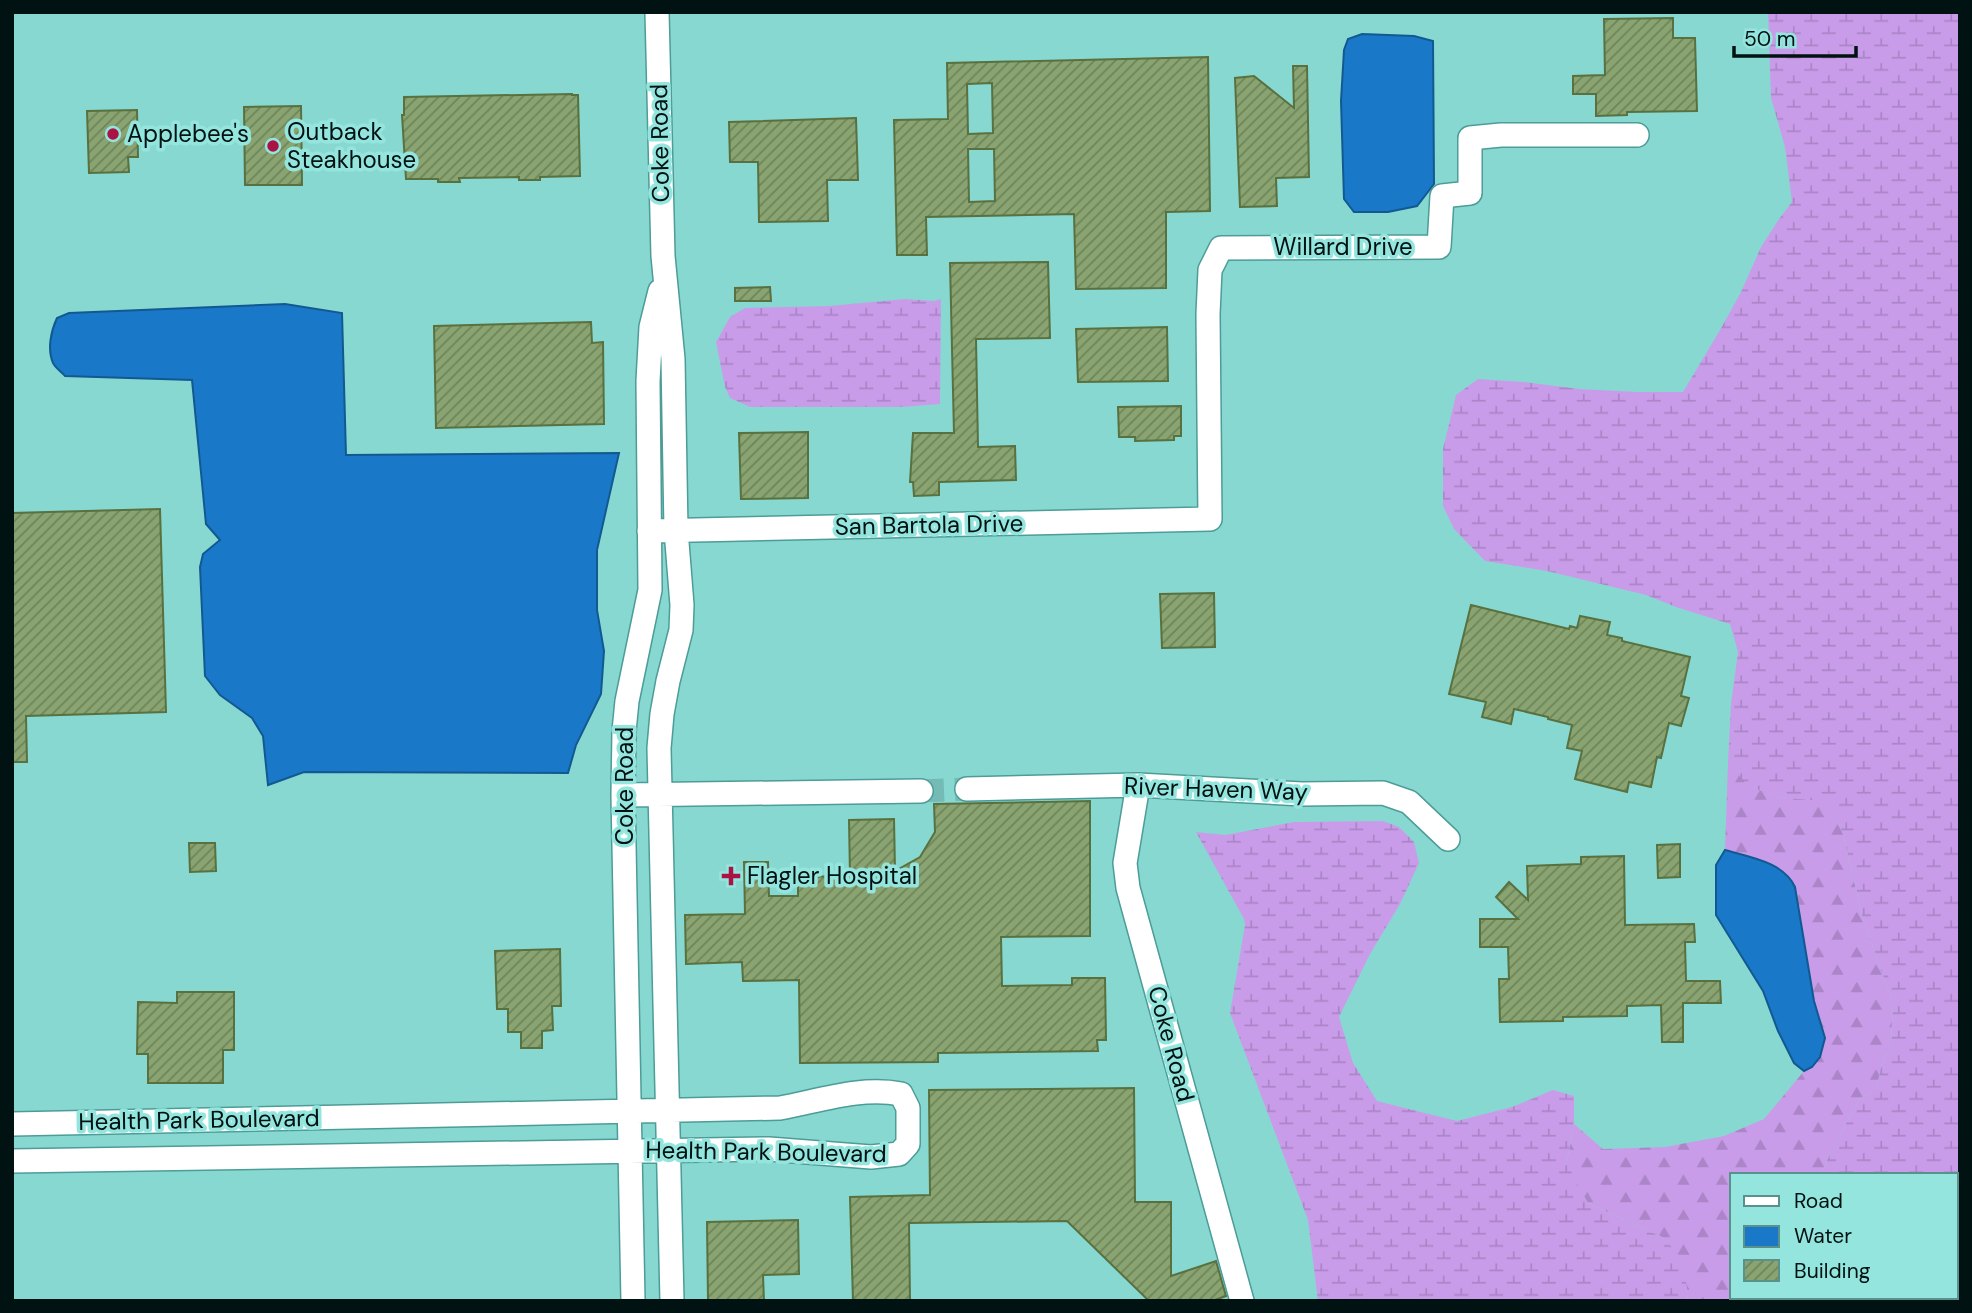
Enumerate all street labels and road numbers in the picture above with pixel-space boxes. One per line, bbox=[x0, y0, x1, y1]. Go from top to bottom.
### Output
street label: Coke Road bbox=[643, 83, 676, 203]
street label: Willard Drive bbox=[1273, 231, 1413, 262]
street label: San Bartola Drive bbox=[834, 507, 1023, 542]
street label: Coke Road bbox=[609, 727, 640, 845]
street label: River Haven Way bbox=[1124, 770, 1308, 807]
street label: Coke Road bbox=[1141, 983, 1202, 1105]
street label: Health Park Boulevard bbox=[78, 1102, 320, 1137]
street label: Health Park Boulevard bbox=[645, 1134, 887, 1169]

